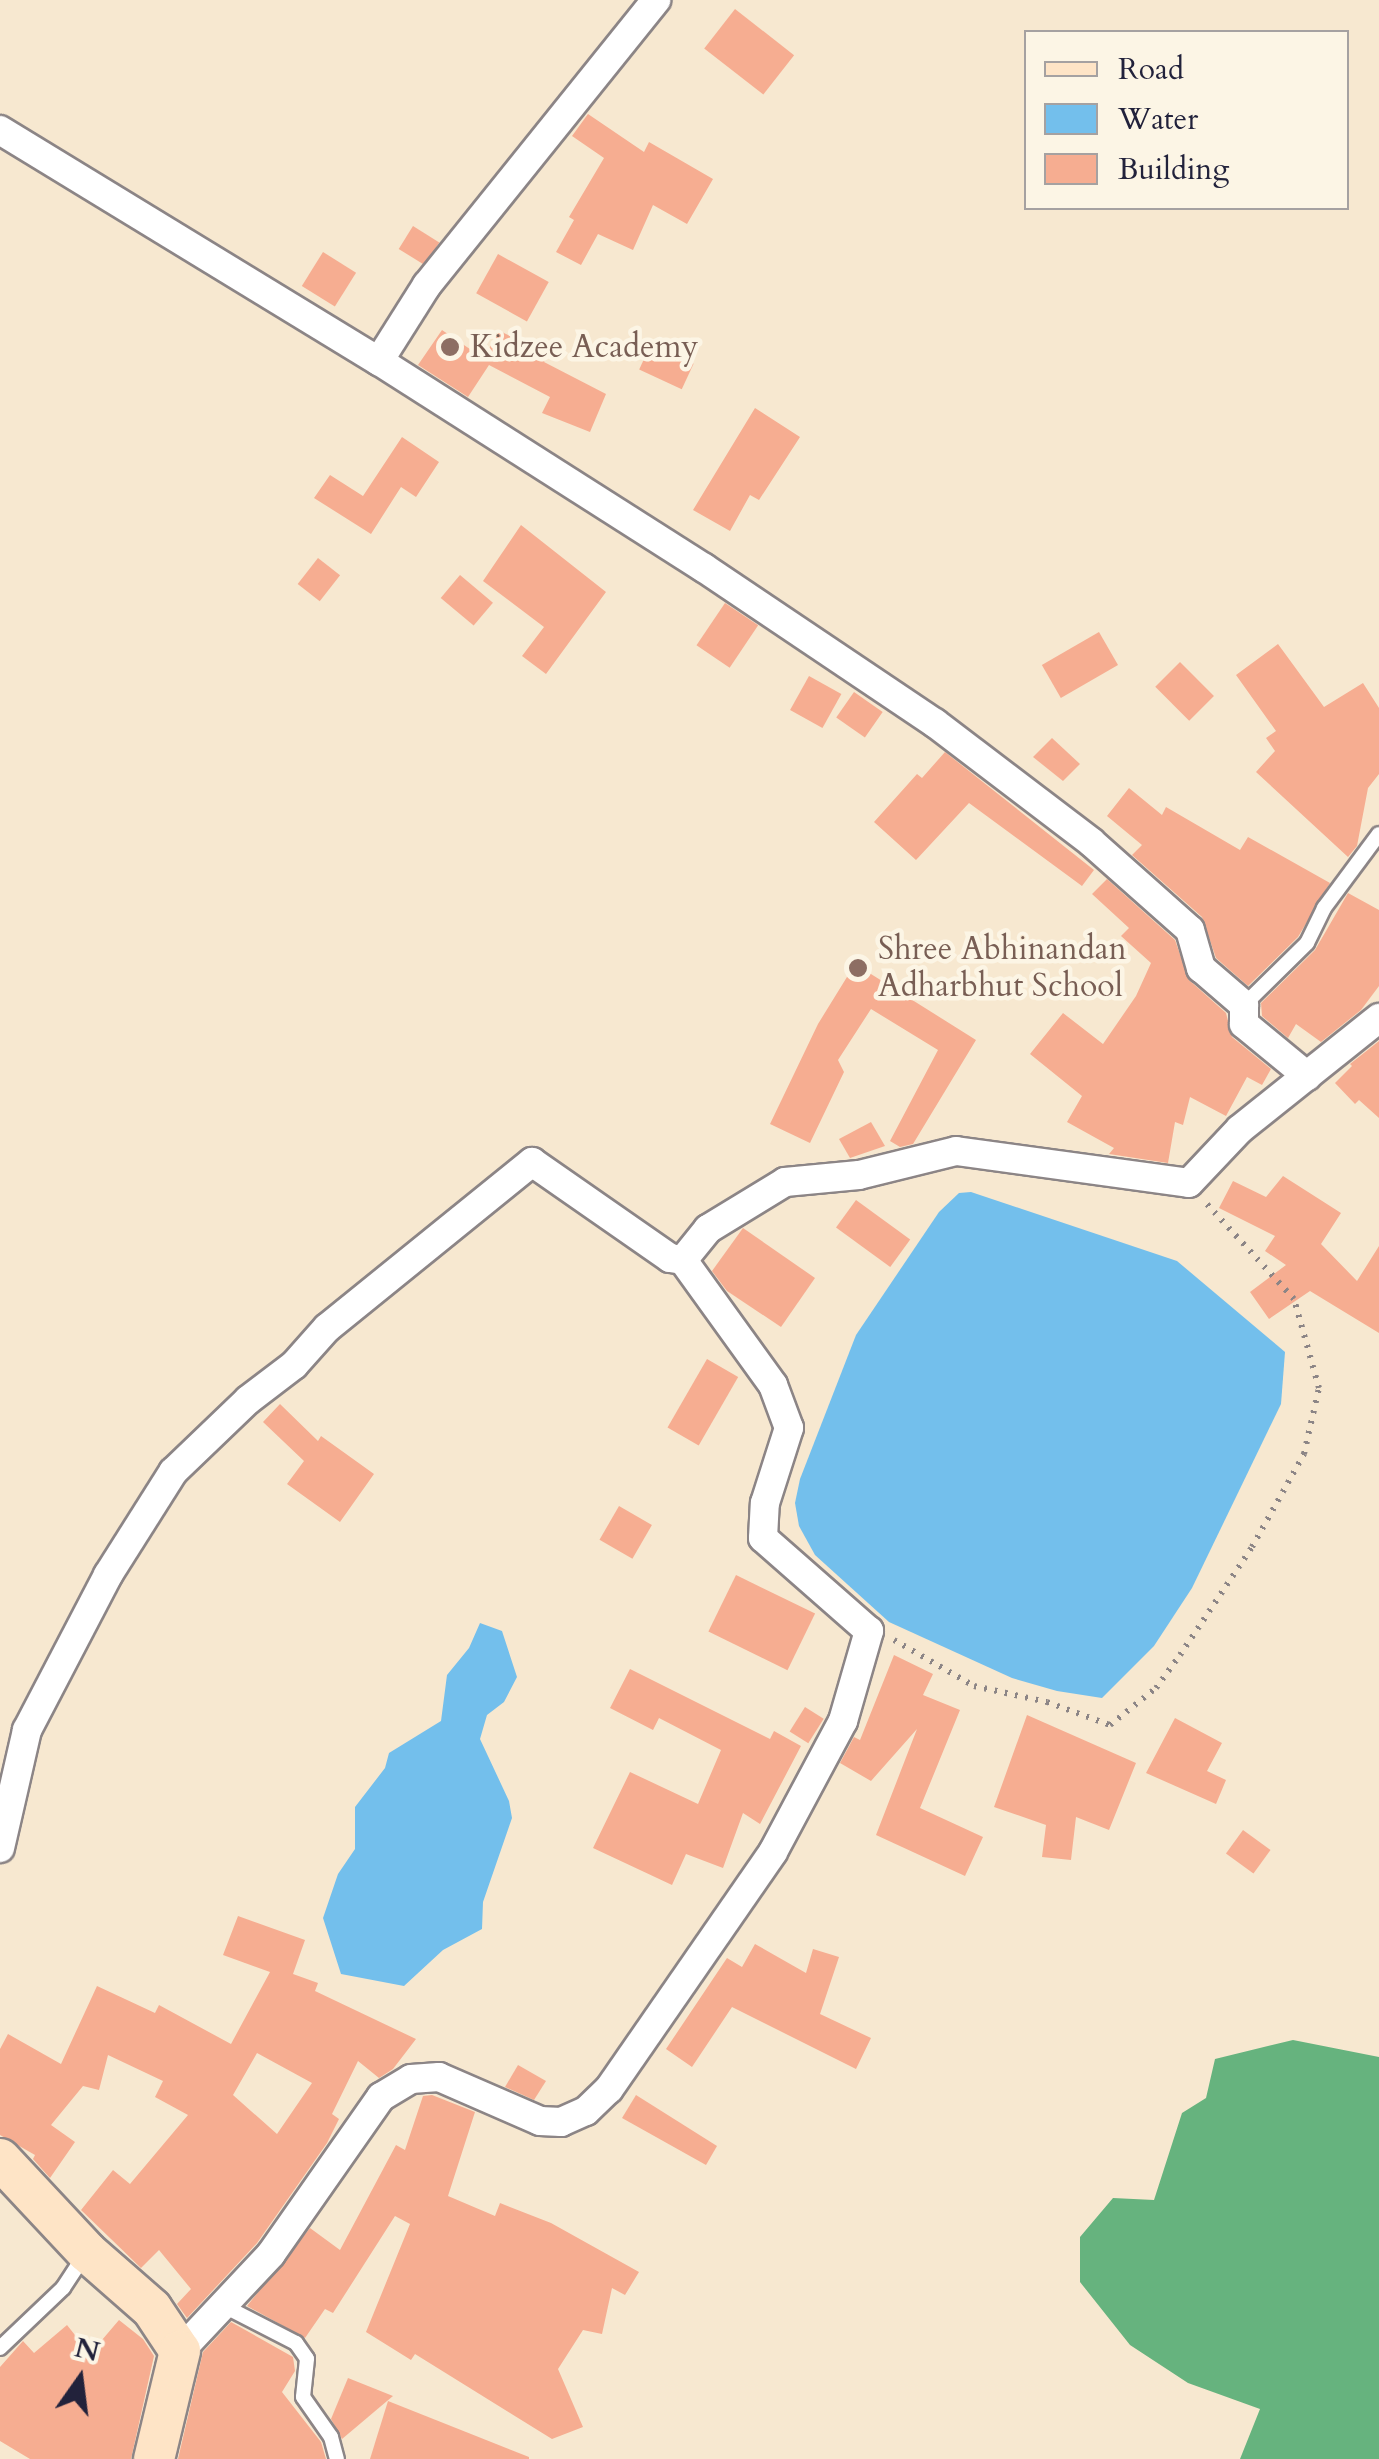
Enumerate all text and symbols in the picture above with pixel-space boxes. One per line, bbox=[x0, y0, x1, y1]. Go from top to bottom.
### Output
legend bbox=[1024, 30, 1349, 210]
text: Road bbox=[1118, 49, 1184, 90]
text: Water bbox=[1118, 99, 1198, 140]
text: Building bbox=[1118, 149, 1229, 190]
place label: Kidzee Academy bbox=[470, 328, 699, 366]
marker: Kidzee Academy bbox=[439, 336, 461, 358]
place label: Shree Abhinandan Adharbhut School bbox=[878, 931, 1127, 1006]
marker: Shree Abhinandan Adharbhut School bbox=[847, 957, 869, 979]
north arrow bbox=[30, 2329, 130, 2429]
text: N bbox=[71, 2329, 104, 2371]

